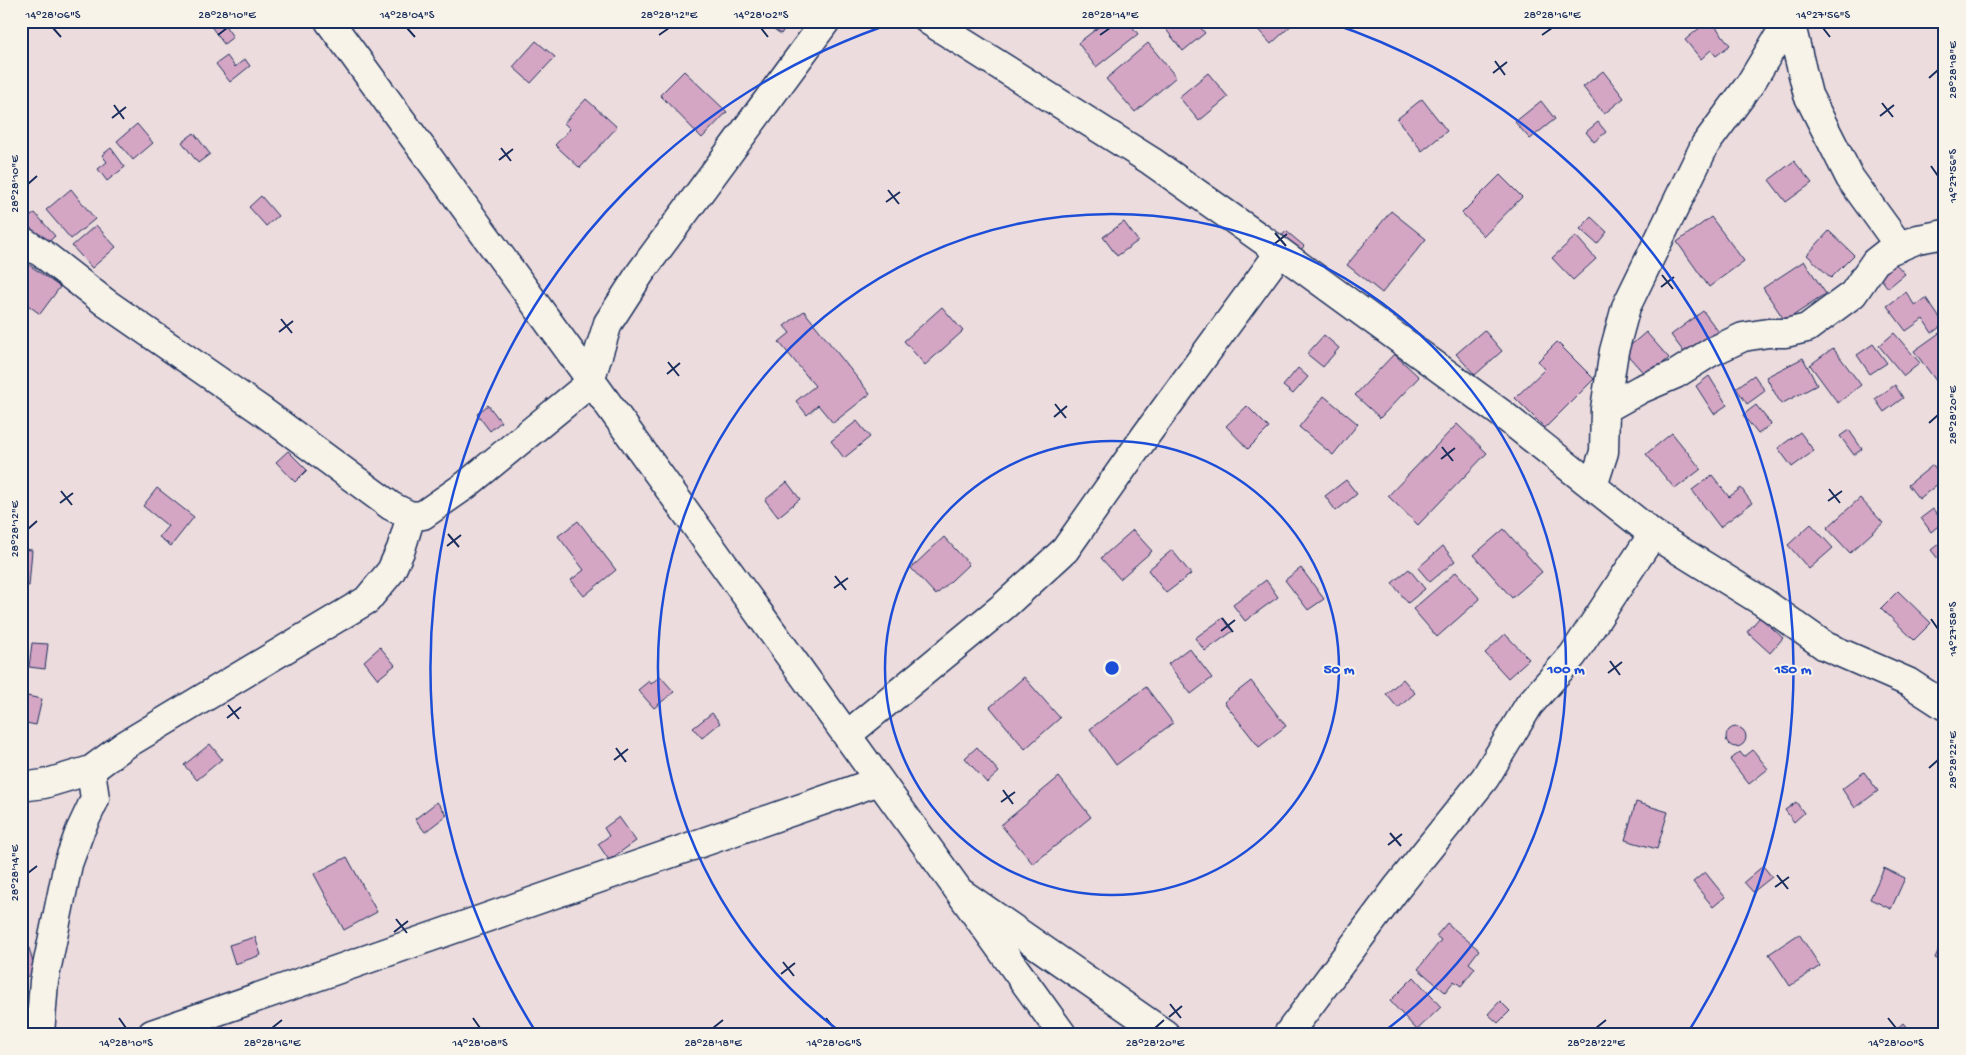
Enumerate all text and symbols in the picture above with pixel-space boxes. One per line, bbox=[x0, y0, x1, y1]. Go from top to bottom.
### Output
text: 14°28'06"S bbox=[25, 9, 81, 23]
text: 28°28'10"E bbox=[198, 9, 256, 23]
text: 14°28'04"S bbox=[379, 9, 435, 23]
text: 28°28'12"E bbox=[641, 9, 698, 23]
text: 14°28'02"S bbox=[733, 9, 789, 23]
text: 28°28'14"E bbox=[1082, 9, 1139, 23]
text: 28°28'16"E bbox=[1524, 9, 1581, 23]
text: 14°27'56"S bbox=[1795, 9, 1850, 23]
text: 28°28'18"E bbox=[1947, 41, 1961, 99]
text: 14°27'56"S bbox=[1947, 149, 1961, 204]
text: 28°28'10"E bbox=[9, 155, 23, 213]
text: 28°28'20"E bbox=[1947, 385, 1961, 444]
text: 28°28'12"E bbox=[9, 500, 23, 557]
text: 14°27'58"S bbox=[1947, 601, 1961, 657]
centre of rings bbox=[1103, 659, 1121, 677]
text: 50 m bbox=[1324, 661, 1355, 679]
text: 100 m bbox=[1546, 661, 1585, 679]
text: 150 m bbox=[1774, 661, 1812, 679]
text: 28°28'22"E bbox=[1947, 731, 1961, 789]
text: 28°28'14"E bbox=[9, 844, 23, 901]
text: 14°28'10"S bbox=[98, 1037, 153, 1051]
text: 28°28'16"E bbox=[244, 1037, 301, 1051]
text: 14°28'08"S bbox=[451, 1037, 508, 1051]
text: 28°28'18"E bbox=[684, 1037, 742, 1051]
text: 14°28'06"S bbox=[806, 1037, 862, 1051]
text: 28°28'20"E bbox=[1126, 1037, 1185, 1051]
text: 28°28'22"E bbox=[1567, 1037, 1625, 1051]
text: 14°28'00"S bbox=[1867, 1037, 1924, 1051]

